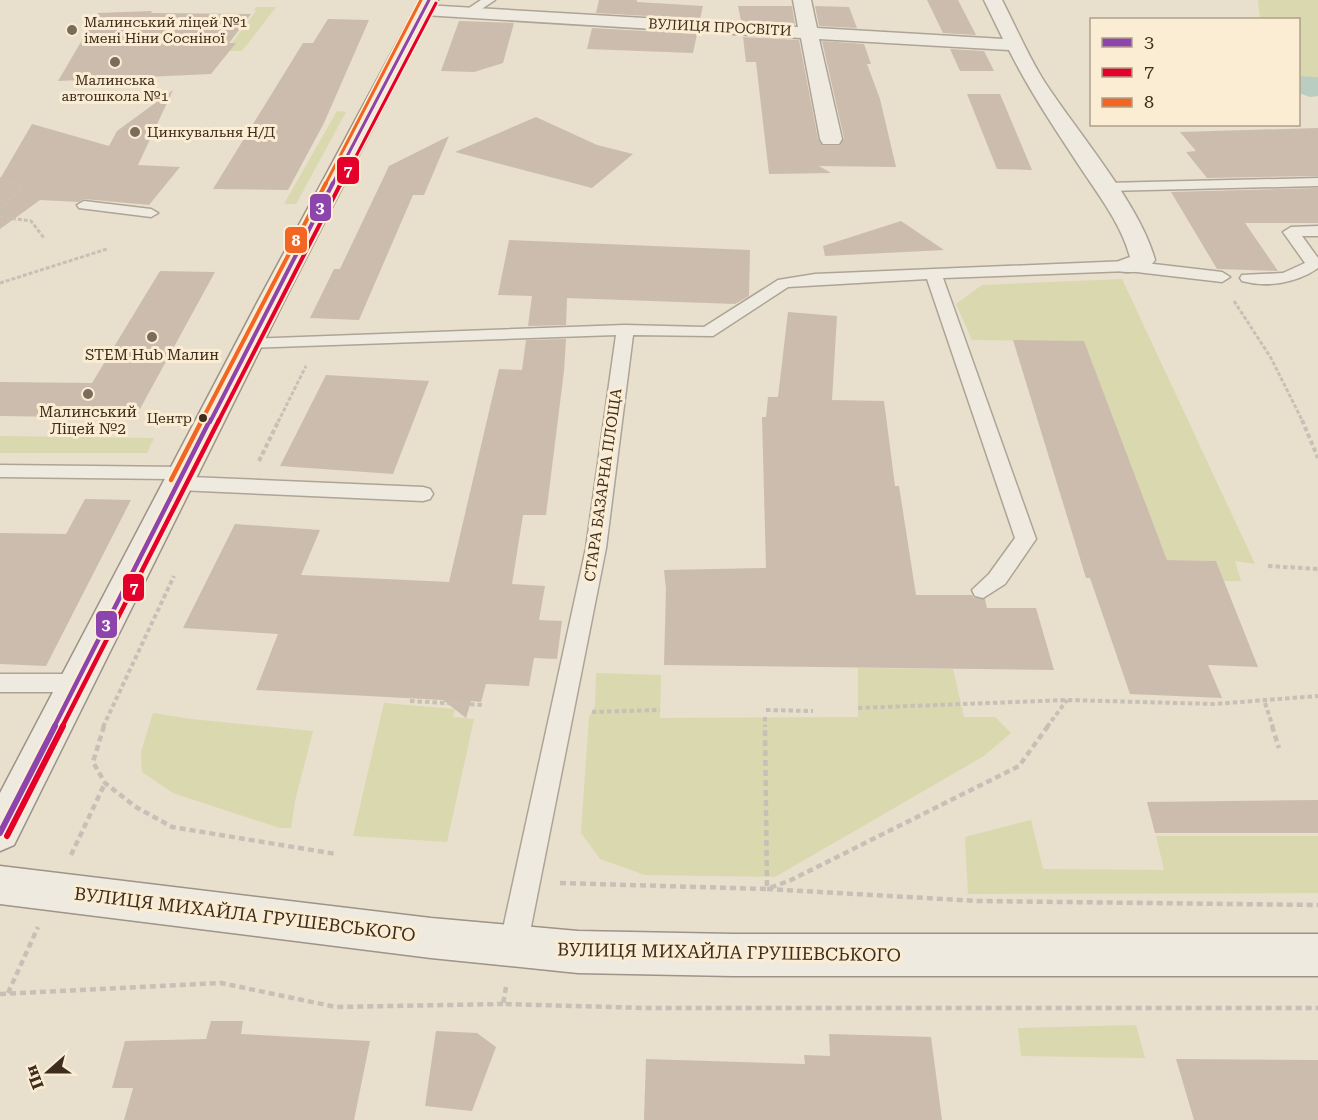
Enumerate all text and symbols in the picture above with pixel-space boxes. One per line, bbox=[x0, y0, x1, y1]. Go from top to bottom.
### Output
place label: Малинський ліцей №1 імені Ніни Сосніної bbox=[84, 14, 248, 46]
street label: ВУЛИЦЯ ПРОСВІТИ bbox=[648, 15, 792, 39]
legend bbox=[1090, 18, 1300, 126]
marker: Малинський ліцей №1 імені Ніни Сосніної bbox=[65, 23, 79, 37]
text: 3 bbox=[1144, 31, 1154, 52]
marker: Малинська автошкола №1 bbox=[108, 55, 122, 69]
text: 7 bbox=[1144, 61, 1154, 82]
place label: Малинська автошкола №1 bbox=[61, 72, 169, 104]
text: 8 bbox=[1144, 91, 1154, 112]
place label: Цинкувальня Н/Д bbox=[147, 124, 275, 140]
marker: Цинкувальня Н/Д bbox=[128, 125, 142, 139]
line badge: 7 bbox=[336, 156, 360, 185]
text: 7 bbox=[344, 161, 353, 180]
line badge: 3 bbox=[309, 193, 332, 222]
text: 3 bbox=[316, 198, 325, 217]
line badge: 8 bbox=[284, 226, 308, 254]
text: 8 bbox=[292, 231, 301, 250]
marker: STEM Hub Малин bbox=[145, 330, 159, 344]
place label: STEM Hub Малин bbox=[85, 346, 219, 364]
marker: Малинський Ліцей №2 bbox=[81, 387, 95, 401]
street label: СТАРА БАЗАРНА ПЛОЩА bbox=[581, 387, 626, 583]
place label: Малинський Ліцей №2 bbox=[39, 403, 137, 438]
place label: Центр bbox=[147, 410, 192, 426]
marker: Центр bbox=[197, 412, 209, 424]
line badge: 7 bbox=[122, 573, 145, 602]
text: 7 bbox=[130, 578, 139, 597]
line badge: 3 bbox=[95, 610, 118, 639]
text: 3 bbox=[102, 615, 111, 634]
street label: ВУЛИЦЯ МИХАЙЛА ГРУШЕВСЬКОГО bbox=[73, 883, 417, 945]
street label: ВУЛИЦЯ МИХАЙЛА ГРУШЕВСЬКОГО bbox=[557, 939, 901, 965]
north arrow bbox=[18, 1042, 78, 1102]
text: Пн bbox=[21, 1062, 48, 1092]

